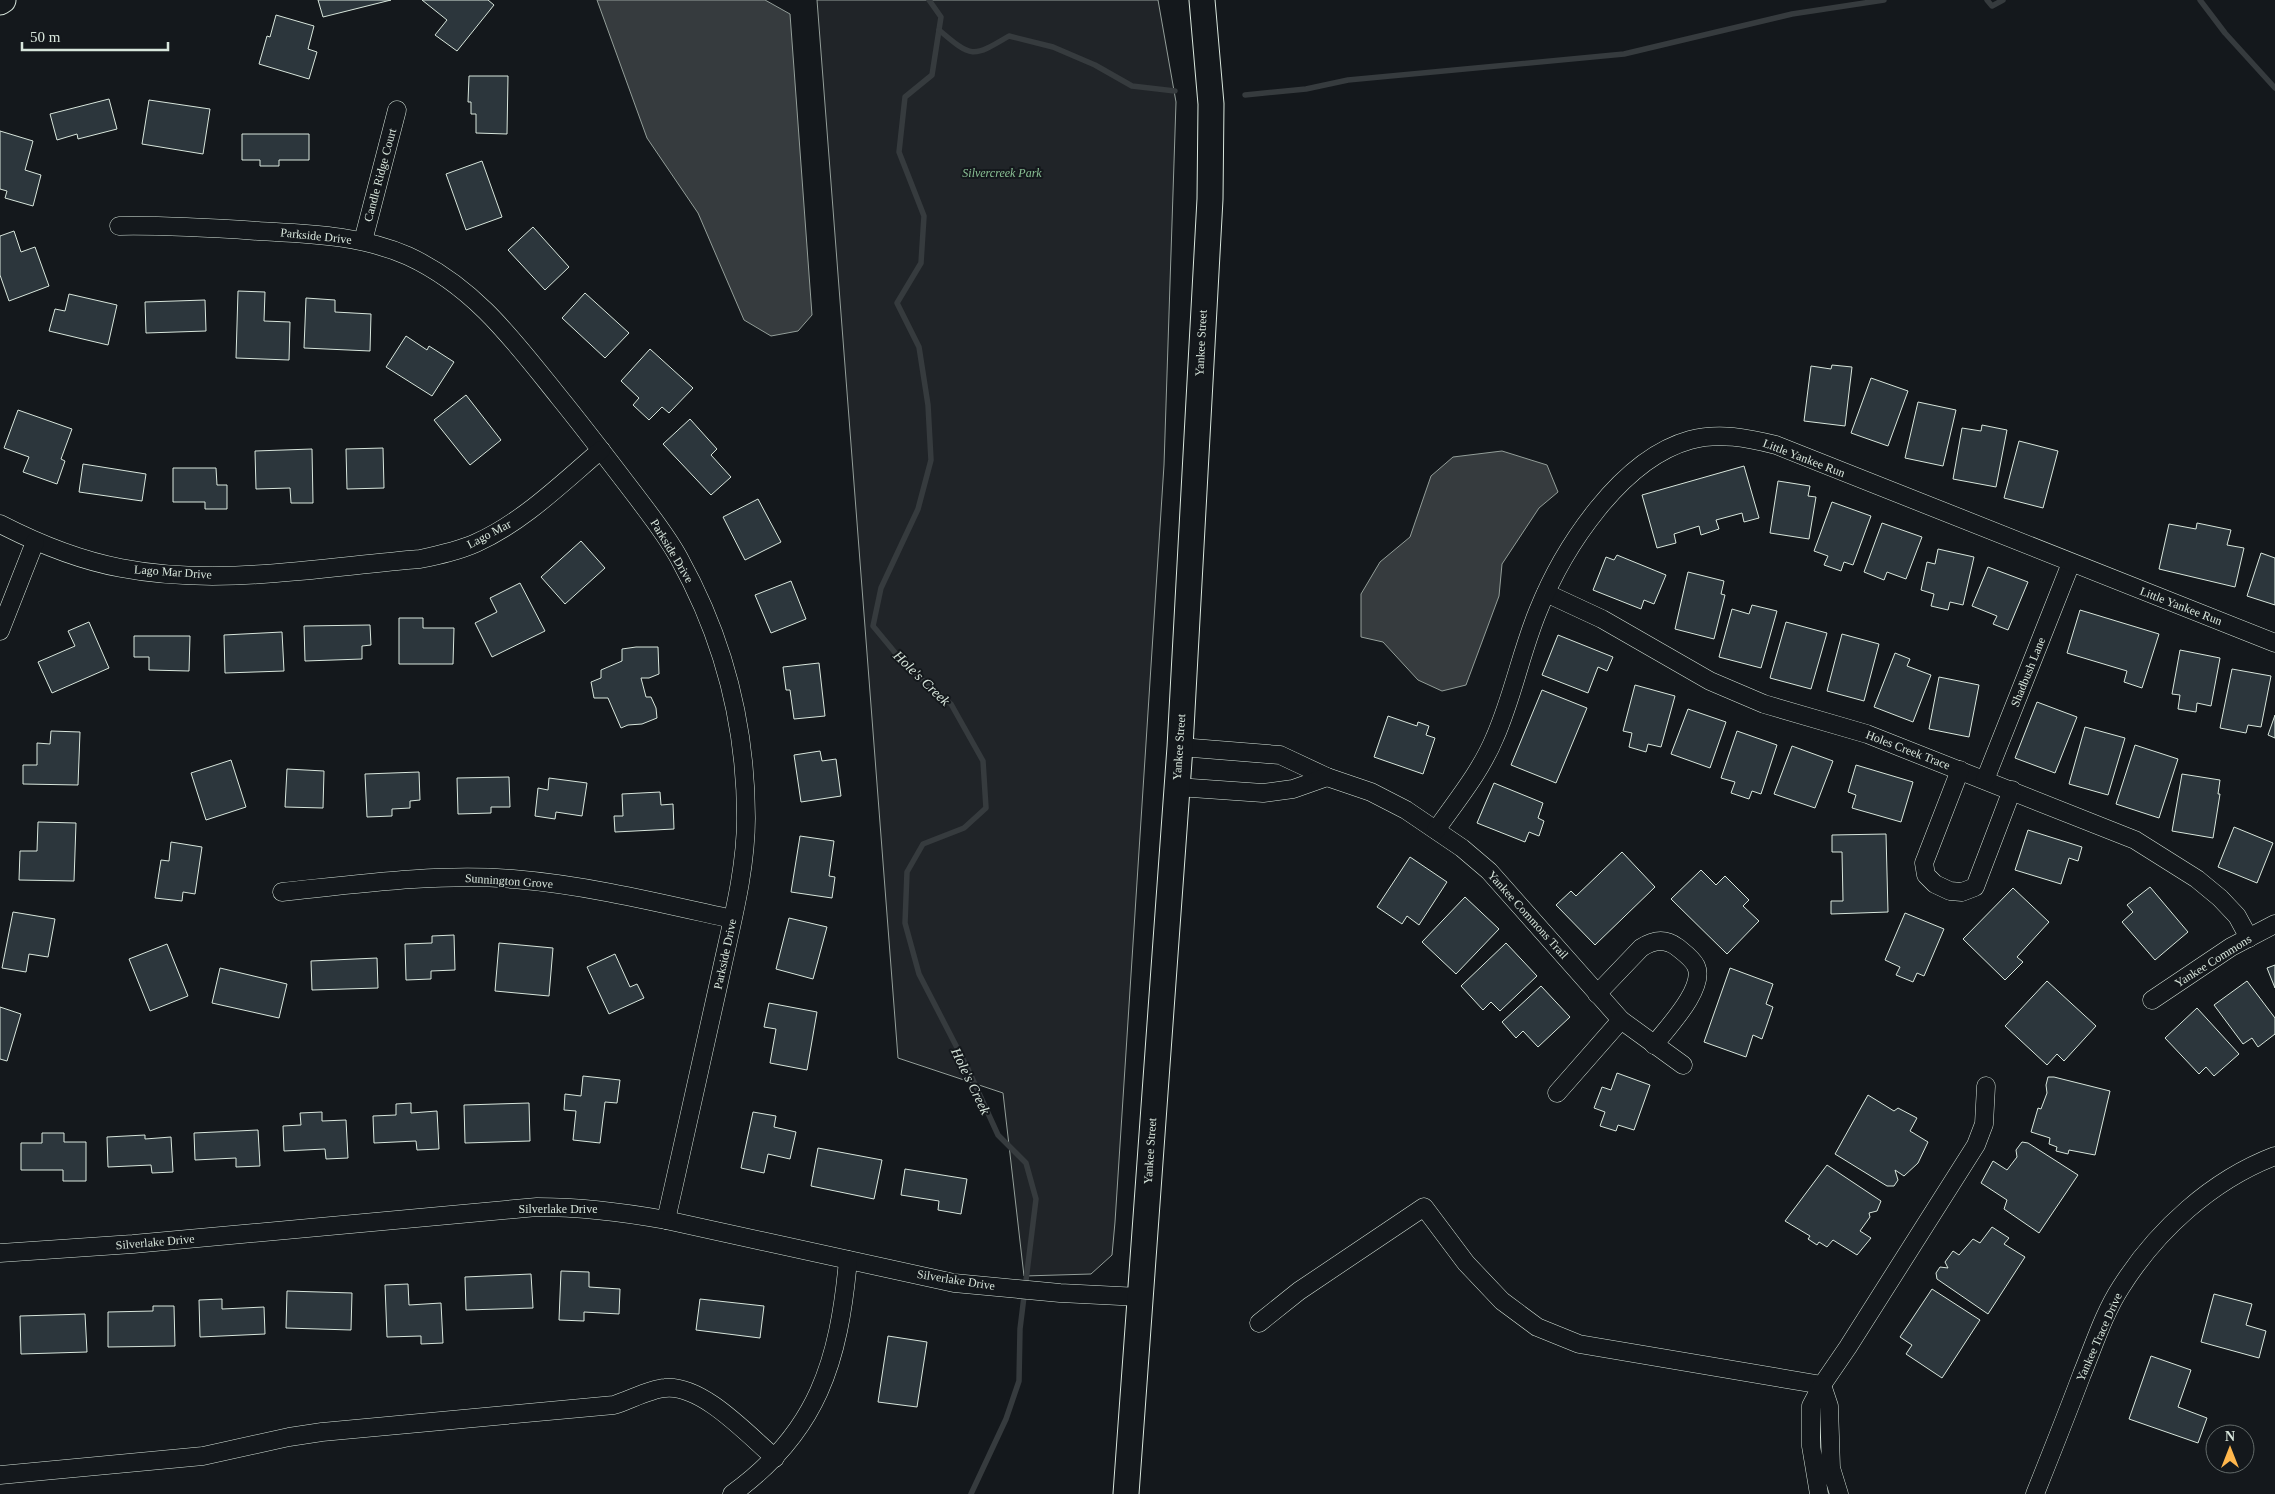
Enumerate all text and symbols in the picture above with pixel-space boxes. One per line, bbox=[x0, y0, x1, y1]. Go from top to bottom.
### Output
scale bar bbox=[22, 20, 169, 52]
text: 50 m bbox=[30, 29, 61, 45]
street label: Candle Ridge Court bbox=[361, 126, 399, 223]
park label: Silvercreek Park bbox=[962, 166, 1042, 180]
street label: Parkside Drive bbox=[280, 225, 352, 247]
street label: Yankee Street bbox=[1192, 309, 1210, 377]
street label: Little Yankee Run bbox=[1761, 436, 1847, 480]
street label: Lago Mar bbox=[465, 517, 513, 551]
street label: Parkside Drive bbox=[648, 517, 696, 585]
street label: Lago Mar Drive bbox=[134, 562, 212, 582]
street label: Little Yankee Run bbox=[2138, 584, 2224, 628]
street label: Shadbush Lane bbox=[2008, 635, 2048, 709]
water label: Hole's Creek bbox=[890, 647, 953, 709]
street label: Yankee Street bbox=[1170, 713, 1188, 781]
street label: Holes Creek Trace bbox=[1864, 727, 1952, 773]
street label: Yankee Commons Trail bbox=[1485, 868, 1572, 962]
street label: Sunnington Grove bbox=[464, 871, 554, 891]
street label: Parkside Drive bbox=[711, 917, 739, 991]
street label: Yankee Commons bbox=[2172, 932, 2254, 990]
water label: Hole's Creek bbox=[948, 1045, 993, 1118]
street label: Yankee Street bbox=[1141, 1117, 1159, 1185]
street label: Silverlake Drive bbox=[519, 1202, 597, 1216]
street label: Silverlake Drive bbox=[115, 1232, 195, 1252]
street label: Silverlake Drive bbox=[916, 1267, 996, 1293]
street label: Yankee Trace Drive bbox=[2073, 1291, 2125, 1383]
north arrow bbox=[2205, 1424, 2255, 1474]
text: N bbox=[2225, 1429, 2235, 1444]

